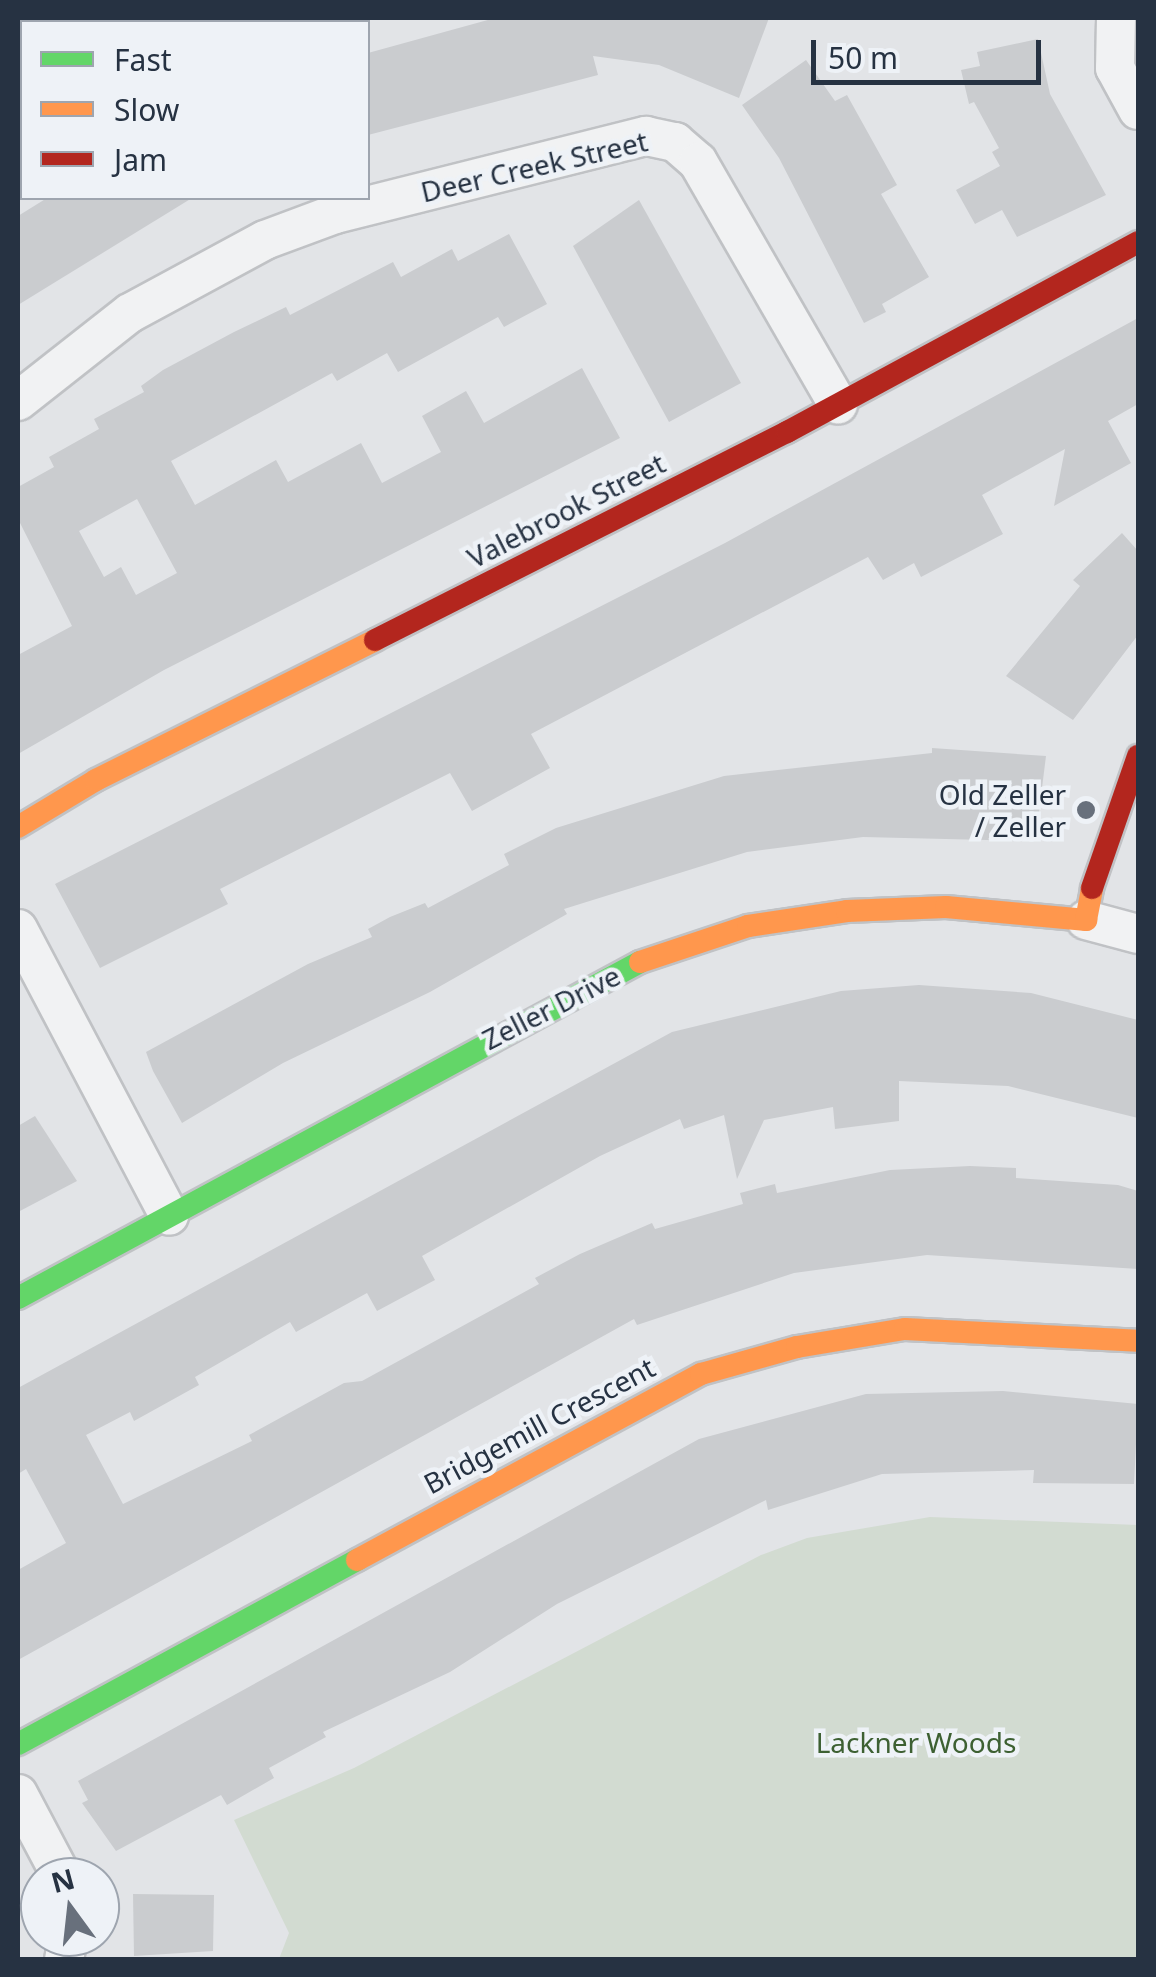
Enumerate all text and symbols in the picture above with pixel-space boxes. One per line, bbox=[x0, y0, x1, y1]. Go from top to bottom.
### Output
legend bbox=[20, 20, 370, 200]
scale bar bbox=[816, 20, 1046, 82]
text: 50 m bbox=[828, 37, 898, 78]
text: Fast bbox=[114, 39, 172, 80]
text: Slow bbox=[114, 89, 179, 130]
street label: Deer Creek Street bbox=[417, 124, 651, 208]
text: Jam bbox=[114, 139, 167, 180]
street label: Valebrook Street bbox=[461, 446, 671, 574]
place label: Old Zeller / Zeller bbox=[939, 777, 1066, 843]
marker: Old Zeller / Zeller bbox=[1075, 799, 1097, 821]
street label: Zeller Drive bbox=[476, 958, 626, 1056]
street label: Bridgemill Crescent bbox=[418, 1350, 660, 1500]
park label: Lackner Woods bbox=[816, 1725, 1016, 1759]
north arrow bbox=[20, 1857, 120, 1957]
text: N bbox=[47, 1859, 79, 1901]

